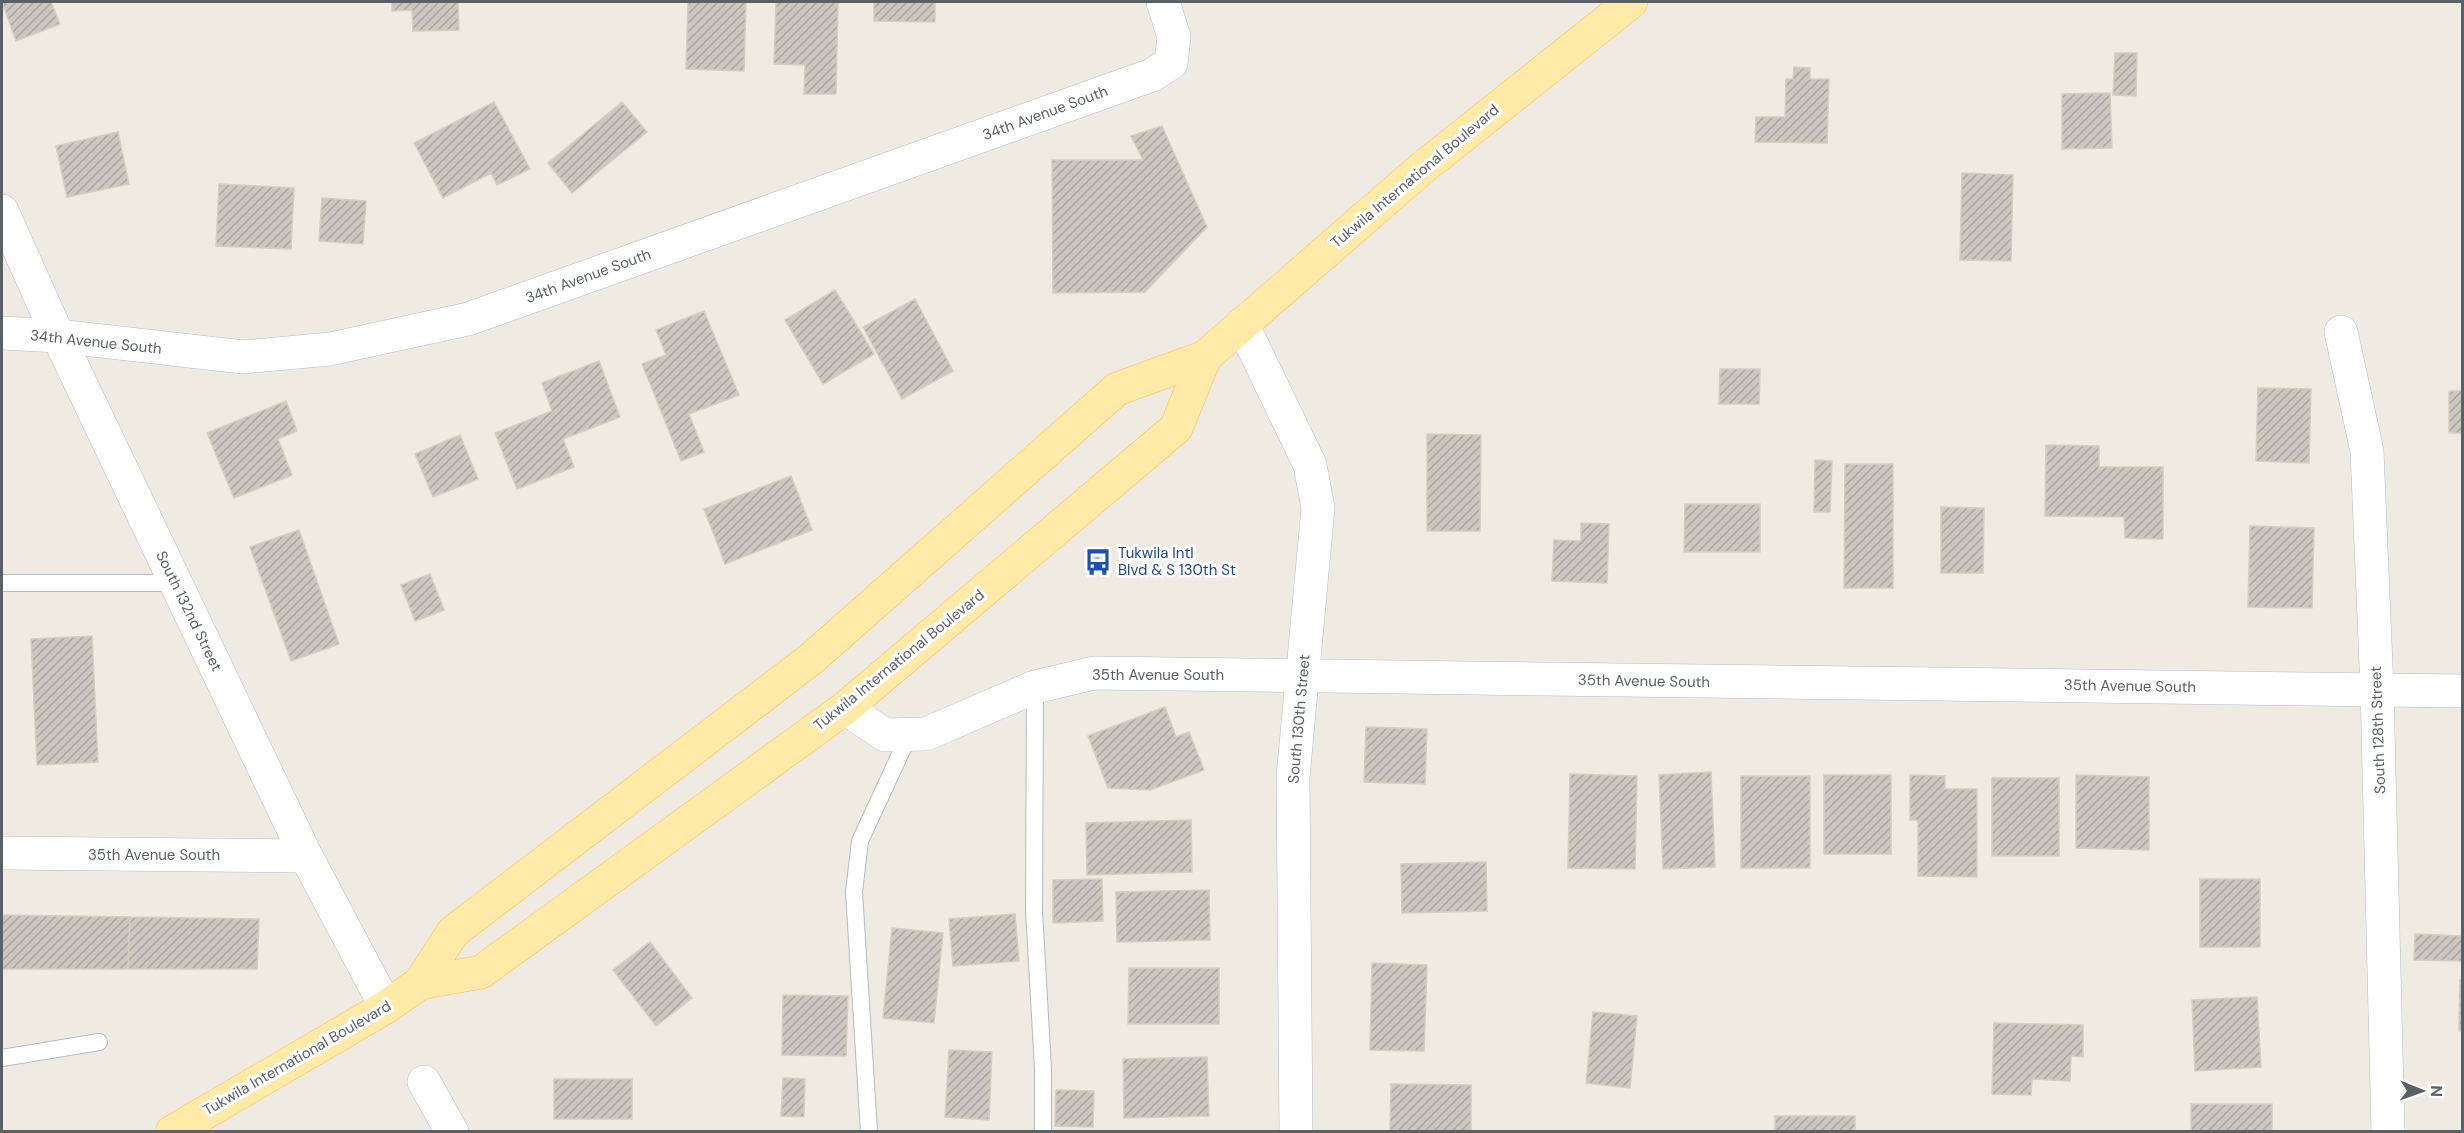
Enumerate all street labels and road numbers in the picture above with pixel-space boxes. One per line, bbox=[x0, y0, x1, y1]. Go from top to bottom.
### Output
street label: 34th Avenue South bbox=[980, 81, 1110, 145]
street label: Tukwila International Boulevard bbox=[1327, 100, 1503, 252]
street label: 34th Avenue South bbox=[523, 244, 653, 308]
street label: 34th Avenue South bbox=[29, 325, 163, 359]
street label: South 132nd Street bbox=[151, 548, 227, 675]
street label: Tukwila International Boulevard bbox=[810, 585, 988, 735]
street label: South 130th Street bbox=[1283, 654, 1315, 784]
street label: 35th Avenue South bbox=[1092, 665, 1224, 685]
street label: South 128th Street bbox=[2366, 666, 2390, 794]
street label: 35th Avenue South bbox=[1578, 670, 1710, 692]
street label: 35th Avenue South bbox=[2064, 675, 2196, 697]
street label: 35th Avenue South bbox=[88, 845, 220, 865]
street label: Tukwila International Boulevard bbox=[199, 996, 395, 1120]

